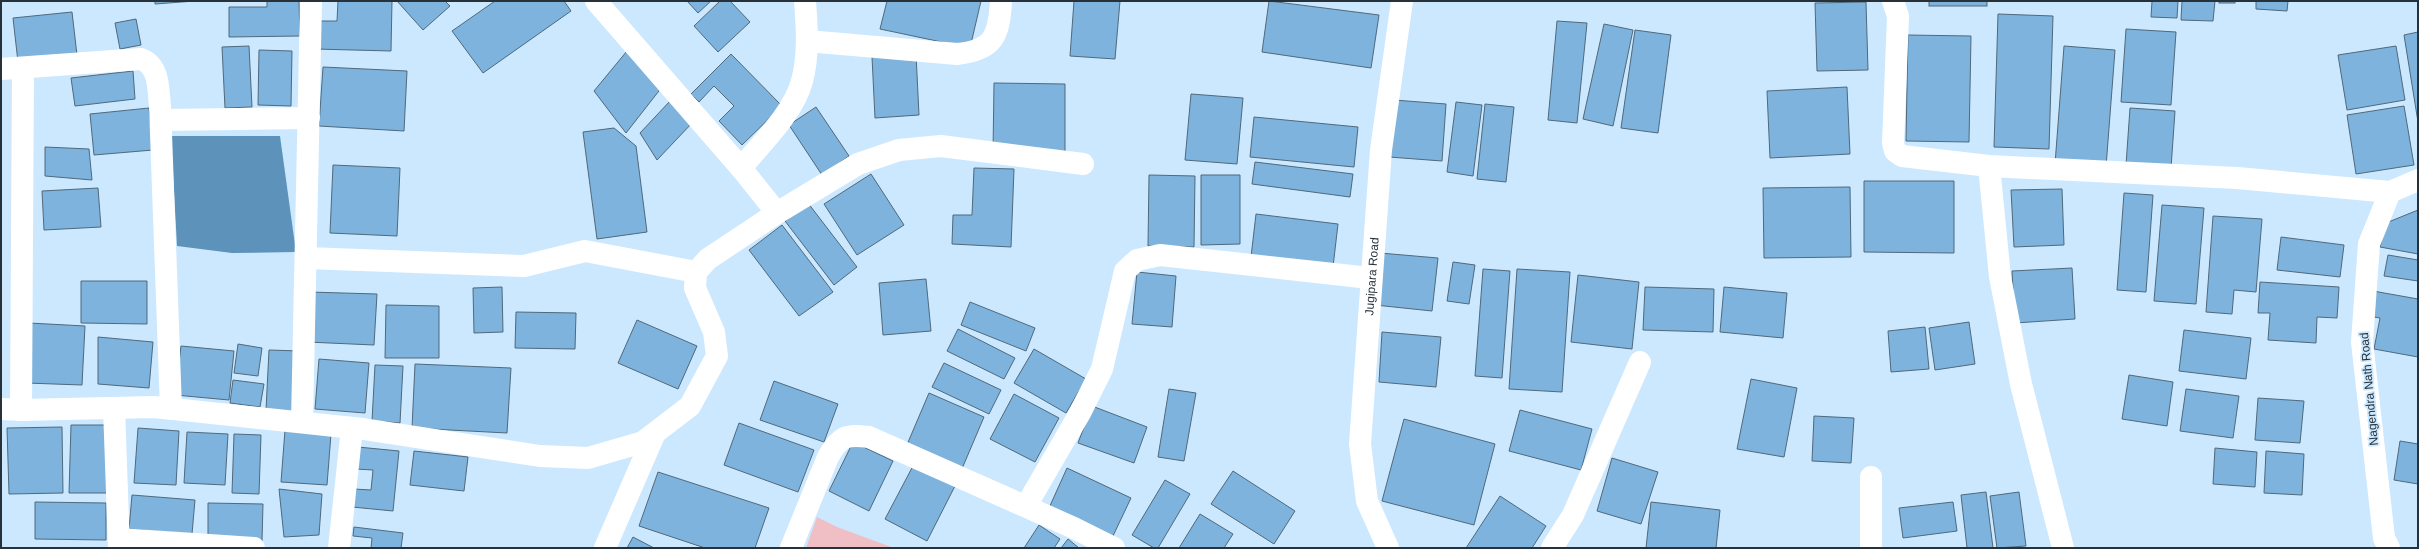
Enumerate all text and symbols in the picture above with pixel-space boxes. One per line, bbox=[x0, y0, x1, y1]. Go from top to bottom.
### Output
street label: Jugipara Road bbox=[1362, 237, 1382, 316]
street label: Nagendra Nath Road bbox=[2357, 332, 2381, 446]

